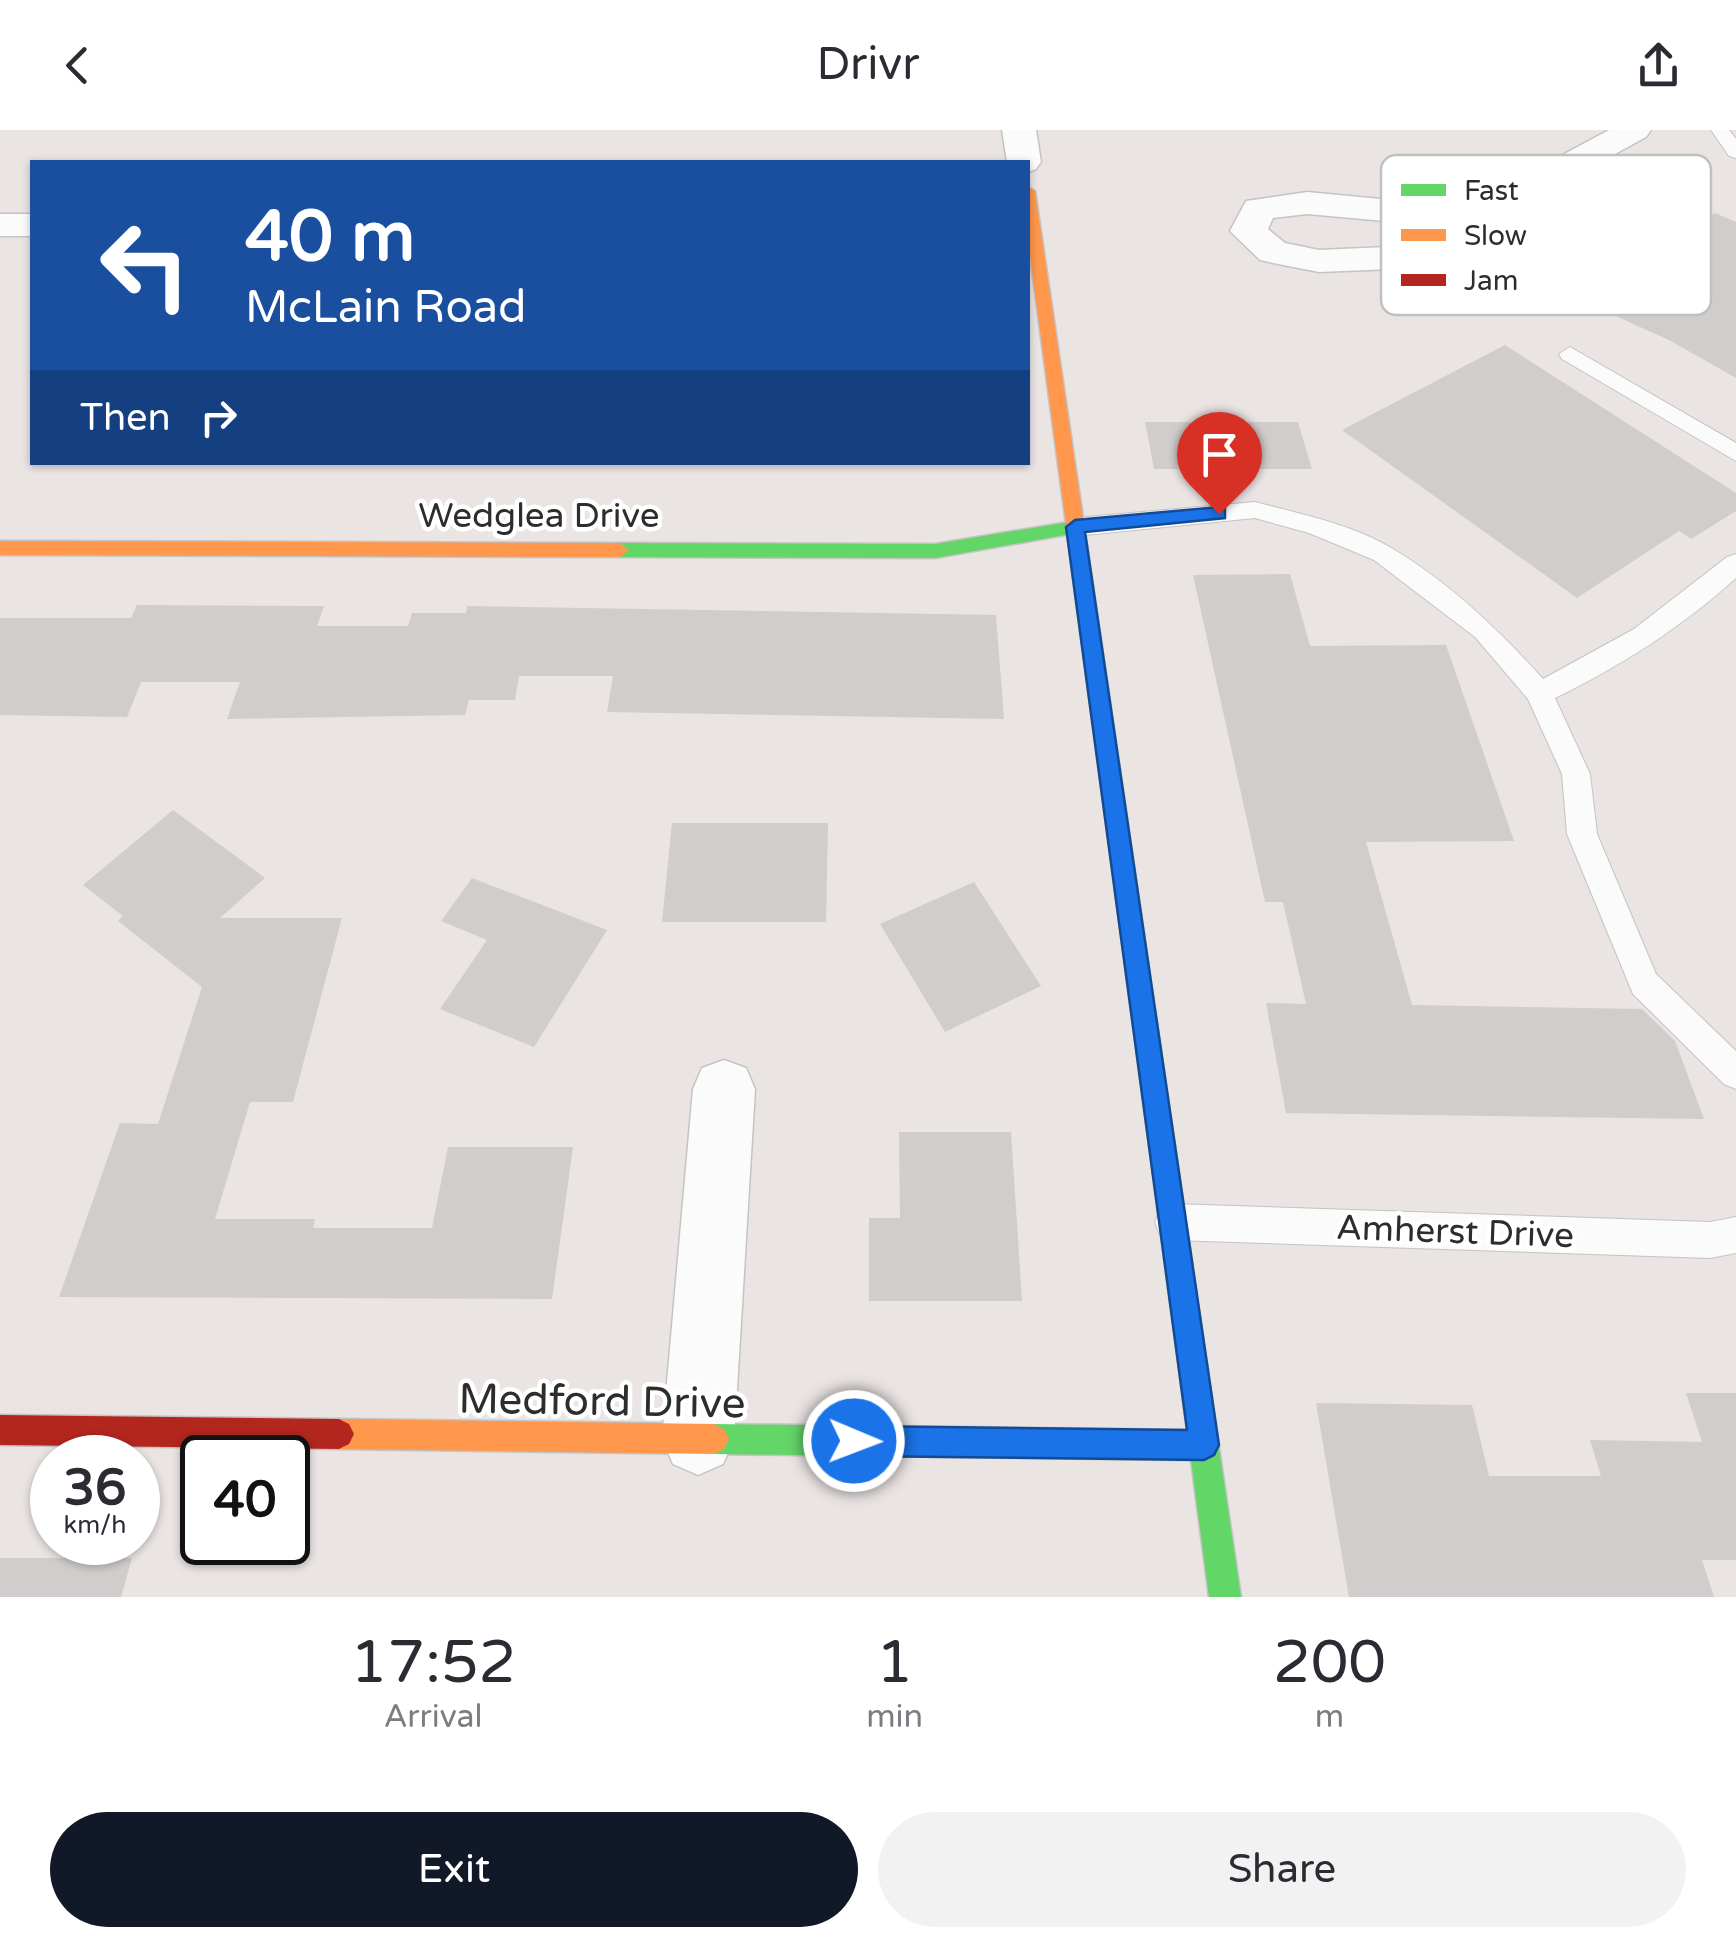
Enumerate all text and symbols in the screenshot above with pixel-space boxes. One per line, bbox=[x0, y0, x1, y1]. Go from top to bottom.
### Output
icon: back bbox=[50, 38, 105, 93]
text: Drivr bbox=[817, 38, 919, 92]
icon: share bbox=[1631, 38, 1686, 93]
legend bbox=[1381, 155, 1711, 315]
text: Fast bbox=[1464, 174, 1519, 208]
text: 40 m bbox=[245, 196, 415, 280]
icon: left bbox=[80, 200, 210, 330]
text: Slow bbox=[1464, 219, 1527, 253]
text: Jam bbox=[1464, 264, 1519, 298]
text: McLain Road bbox=[245, 281, 526, 335]
icon: right bbox=[191, 390, 246, 445]
text: Then bbox=[80, 395, 171, 441]
pin bbox=[1177, 412, 1262, 515]
icon: arrive bbox=[1192, 427, 1247, 482]
street label: Wedglea Drive bbox=[418, 495, 660, 537]
street label: Amherst Drive bbox=[1335, 1207, 1575, 1257]
street label: Medford Drive bbox=[458, 1373, 746, 1429]
position arrow bbox=[802, 1389, 906, 1493]
speed limit sign: 40 bbox=[180, 1435, 310, 1565]
text: 36 bbox=[64, 1458, 126, 1518]
text: km/h bbox=[64, 1510, 126, 1540]
text: 17:52 bbox=[350, 1627, 516, 1699]
text: 1 bbox=[876, 1627, 913, 1699]
text: 200 bbox=[1273, 1627, 1386, 1699]
text: Arrival bbox=[384, 1698, 483, 1736]
text: min bbox=[866, 1698, 923, 1736]
text: m bbox=[1315, 1698, 1344, 1736]
button: Exit bbox=[50, 1812, 858, 1927]
button: Share bbox=[878, 1812, 1686, 1927]

